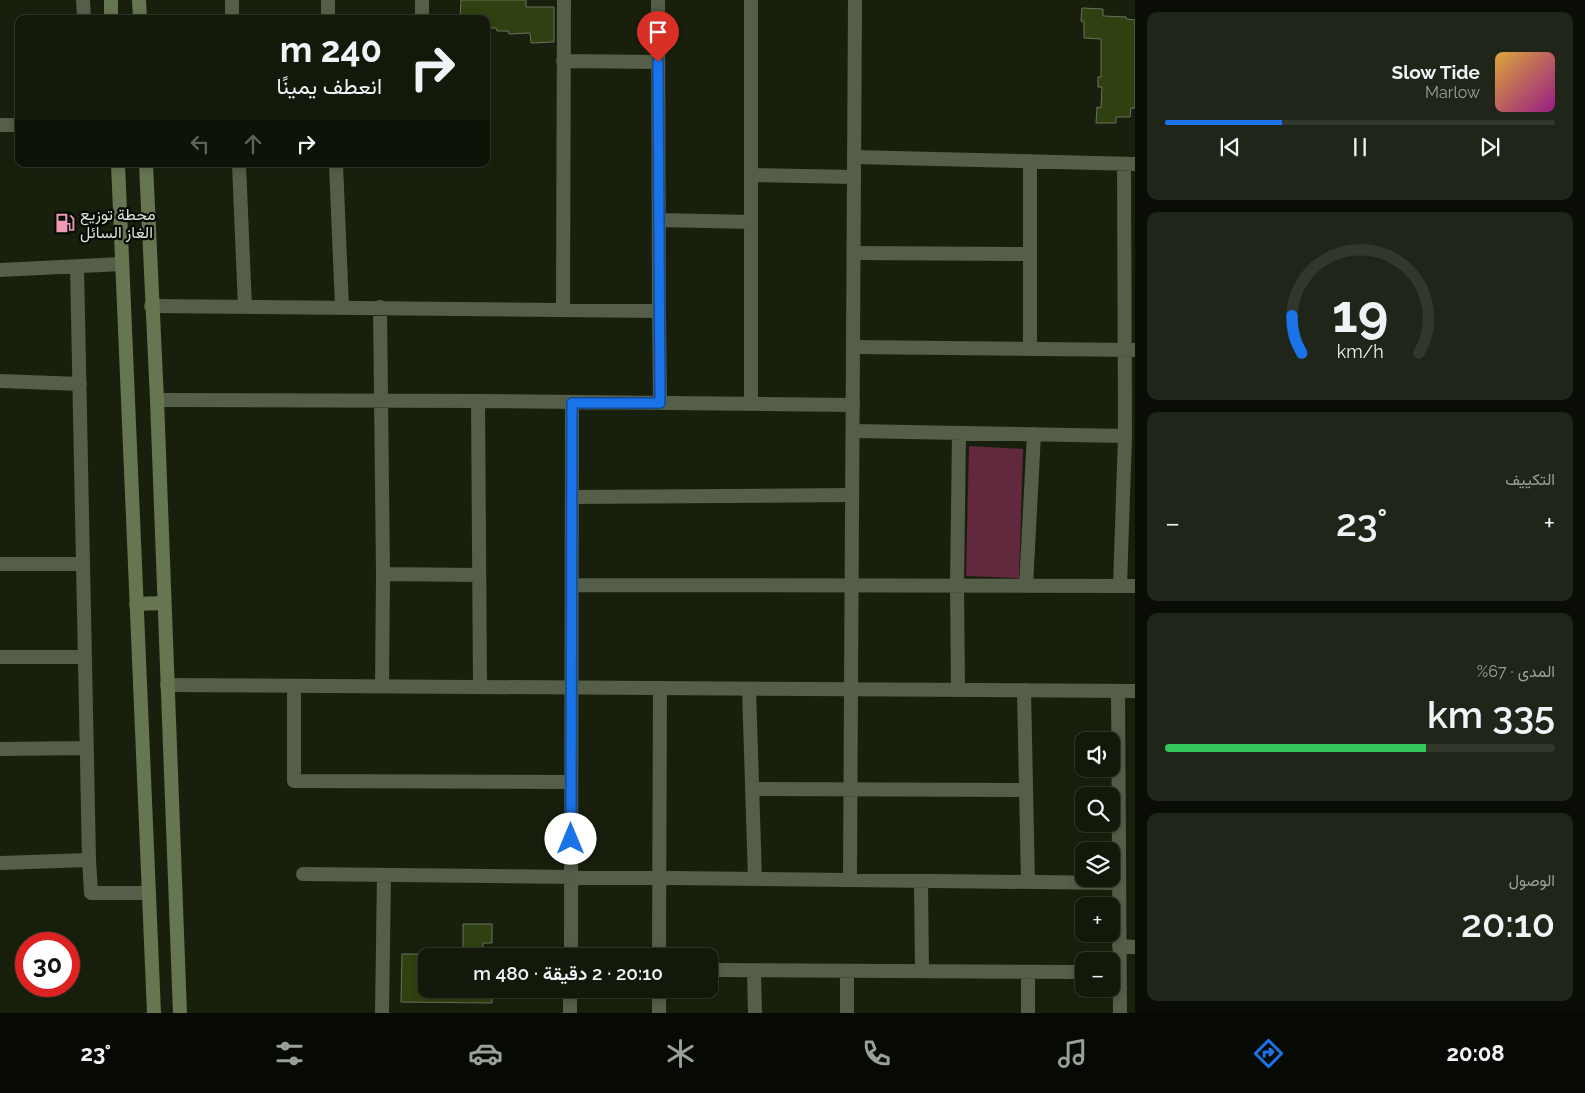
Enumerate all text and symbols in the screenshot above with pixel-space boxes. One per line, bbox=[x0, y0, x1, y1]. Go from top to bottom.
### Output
pin bbox=[637, 11, 679, 62]
icon: arrive bbox=[644, 18, 672, 46]
text: 240 m bbox=[280, 29, 382, 70]
icon: right bbox=[400, 35, 465, 100]
text: Slow Tide bbox=[1391, 61, 1480, 83]
text: انعطف يمينًا bbox=[277, 73, 382, 99]
text: Marlow bbox=[1425, 83, 1480, 102]
icon: left bbox=[186, 130, 214, 158]
icon: ahead bbox=[239, 130, 267, 158]
icon: right bbox=[292, 130, 320, 158]
icon: previous bbox=[1216, 133, 1244, 161]
icon: pause bbox=[1346, 133, 1374, 161]
icon: next bbox=[1476, 133, 1504, 161]
place label: محطة توزيع الغاز السائل bbox=[80, 205, 156, 243]
fuel station icon: محطة توزيع الغاز السائل bbox=[54, 212, 76, 234]
text: 19 bbox=[1332, 283, 1388, 344]
text: km/h bbox=[1336, 341, 1384, 362]
text: التكييف bbox=[1505, 470, 1555, 489]
text: 23° bbox=[1336, 500, 1388, 545]
text: − bbox=[1165, 507, 1180, 540]
text: + bbox=[1543, 507, 1555, 540]
text: المدى · 67% bbox=[1477, 662, 1555, 681]
text: 335 km bbox=[1427, 692, 1555, 737]
map controls bbox=[1075, 732, 1120, 997]
button: sound bbox=[1075, 732, 1120, 777]
button: search bbox=[1075, 787, 1120, 832]
position arrow bbox=[544, 812, 596, 864]
button: layers bbox=[1075, 842, 1120, 887]
text: الوصول bbox=[1509, 871, 1555, 890]
button: + bbox=[1075, 897, 1120, 942]
text: 20:10 bbox=[1461, 901, 1555, 946]
speed limit sign: 30 bbox=[15, 932, 80, 997]
button: − bbox=[1075, 952, 1120, 997]
text: 20:10 · 2 دقيقة · 480 m bbox=[473, 962, 663, 984]
icon: filters bbox=[272, 1036, 307, 1071]
icon: car bbox=[468, 1036, 503, 1071]
icon: climate bbox=[663, 1036, 698, 1071]
icon: phone bbox=[859, 1036, 894, 1071]
icon: music bbox=[1055, 1036, 1090, 1071]
icon: directions bbox=[1251, 1036, 1286, 1071]
text: 23° bbox=[81, 1040, 111, 1066]
text: 20:08 bbox=[1446, 1040, 1505, 1066]

